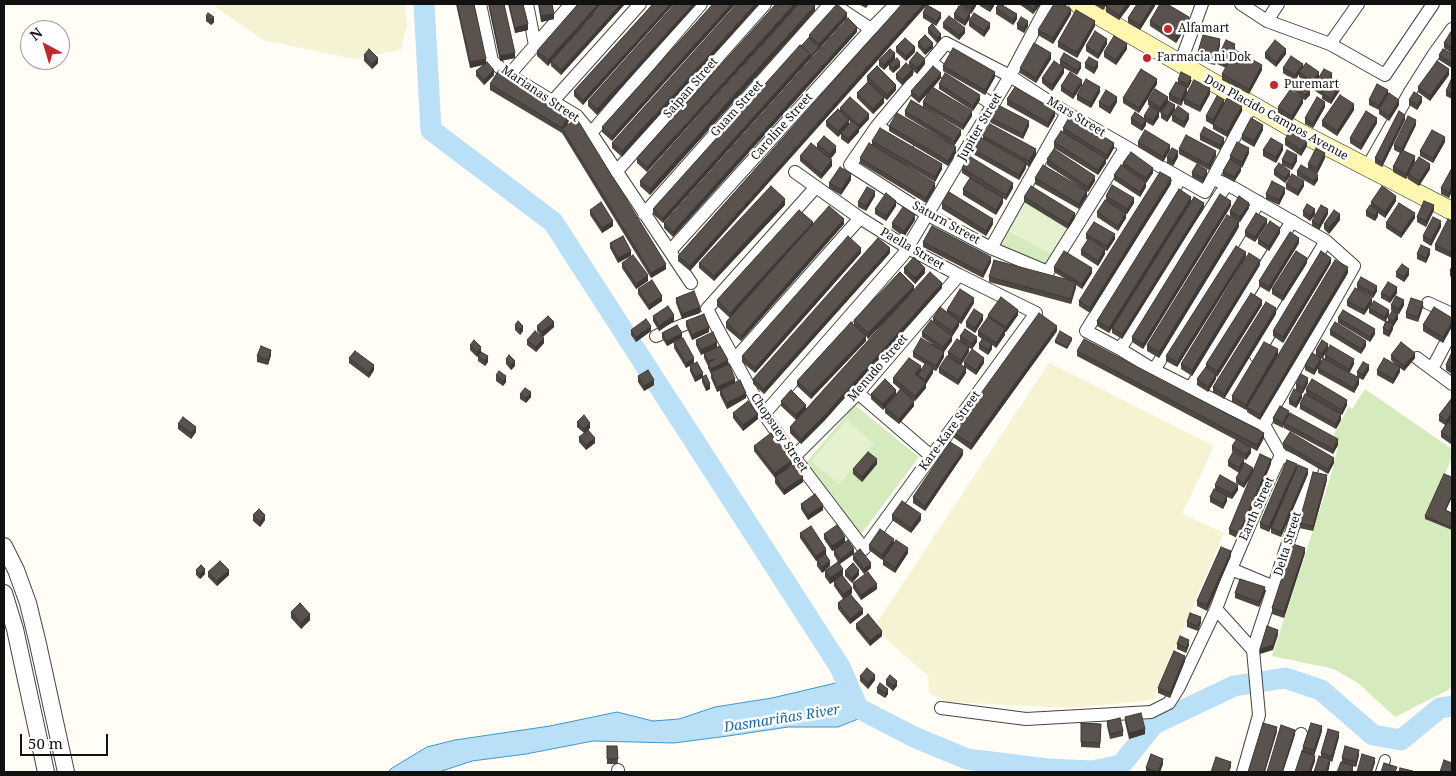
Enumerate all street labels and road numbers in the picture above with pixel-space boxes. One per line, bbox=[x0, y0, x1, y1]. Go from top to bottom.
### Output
street label: Saipan Street bbox=[661, 55, 721, 121]
street label: Marianas Street bbox=[498, 63, 582, 125]
street label: Don Placido Campos Avenue bbox=[1201, 72, 1351, 164]
street label: Guam Street bbox=[708, 78, 766, 140]
street label: Jupiter Street bbox=[955, 90, 1005, 164]
street label: Caroline Street bbox=[748, 91, 816, 163]
street label: Mars Street bbox=[1044, 94, 1108, 140]
street label: Saturn Street bbox=[910, 198, 982, 248]
street label: Paella Street bbox=[878, 225, 946, 273]
street label: Menudo Street bbox=[845, 332, 911, 404]
street label: Kare-Kare Street bbox=[916, 388, 984, 474]
street label: Chopsuey Street bbox=[747, 391, 811, 475]
street label: Earth Street bbox=[1237, 475, 1277, 543]
street label: Delta Street bbox=[1271, 510, 1305, 578]

